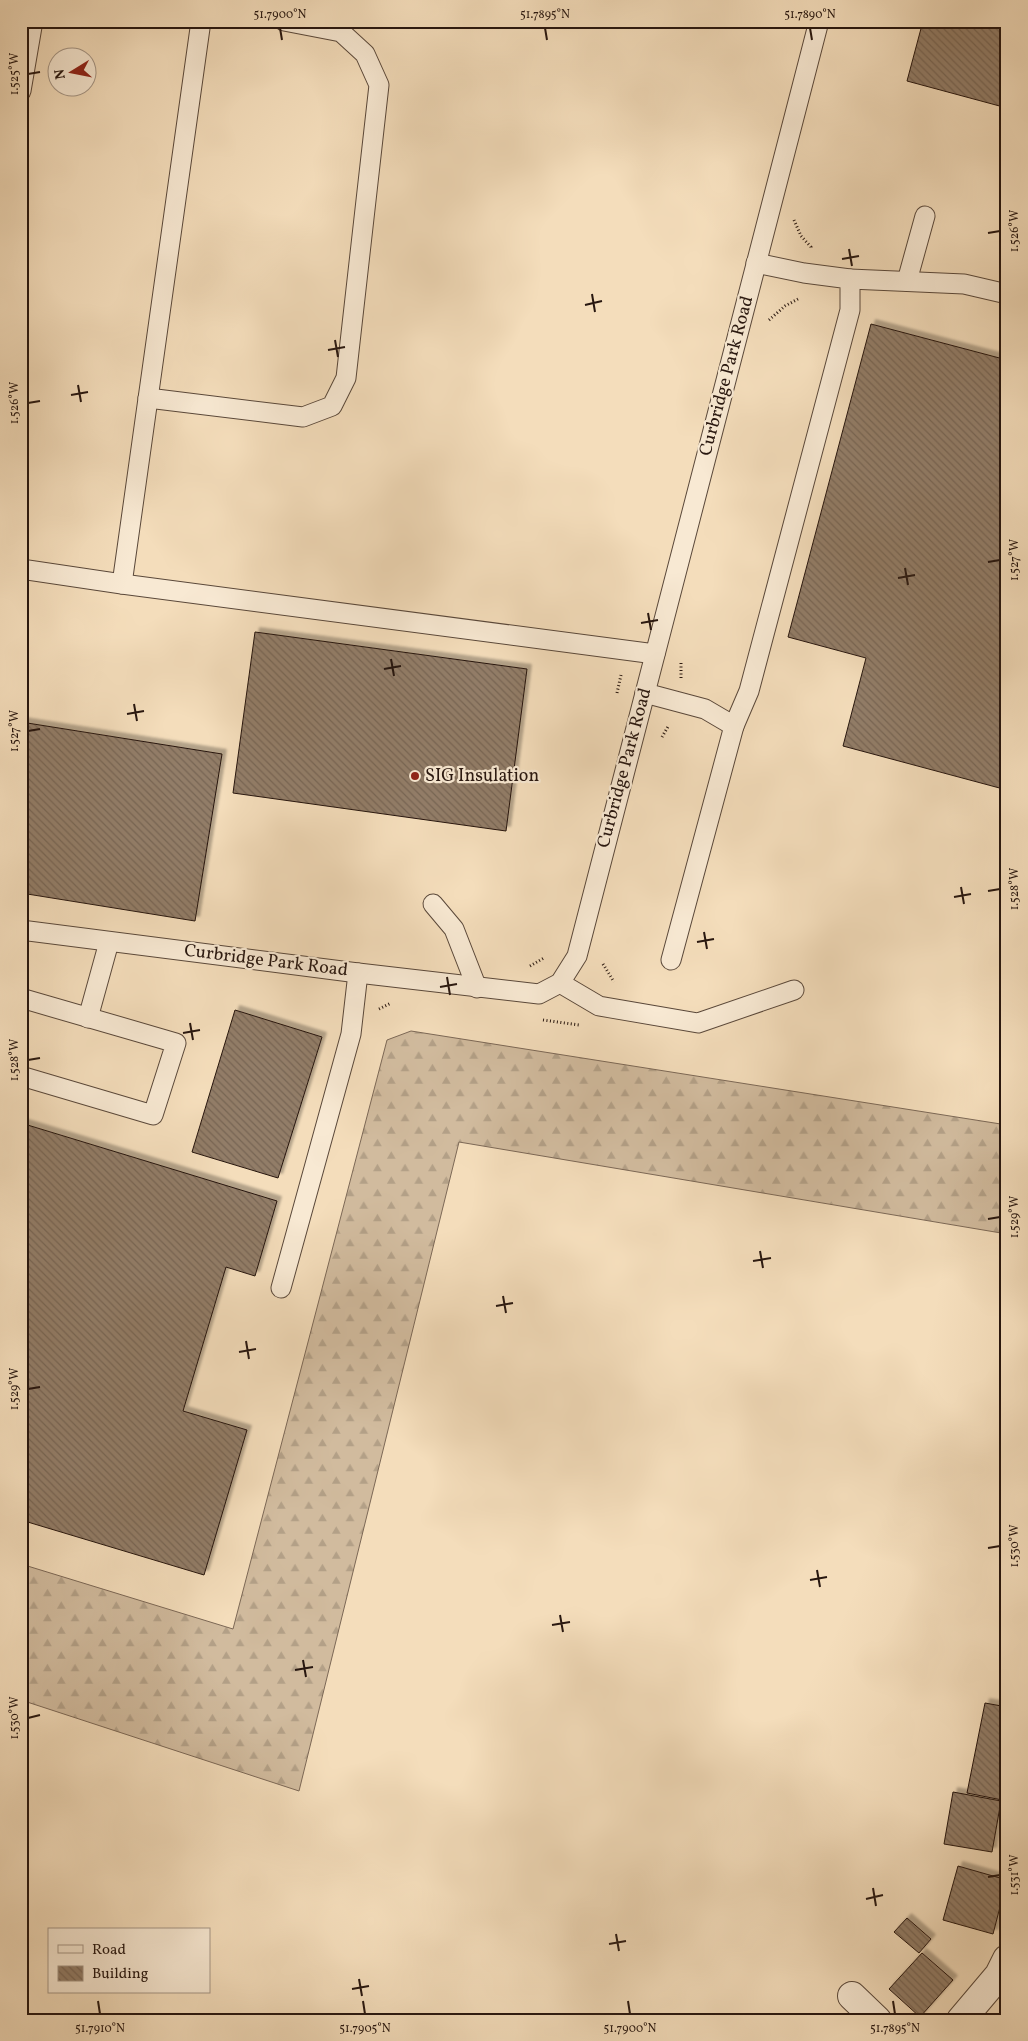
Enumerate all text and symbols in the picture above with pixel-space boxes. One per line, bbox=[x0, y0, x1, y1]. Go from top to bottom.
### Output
text: 51.7900°N bbox=[253, 7, 307, 23]
text: 51.7895°N bbox=[520, 7, 570, 23]
text: 51.7890°N bbox=[784, 7, 836, 23]
north arrow bbox=[48, 48, 98, 98]
text: 1.525°W bbox=[7, 53, 23, 95]
text: N bbox=[50, 67, 71, 81]
text: 1.526°W bbox=[1007, 210, 1023, 252]
street label: Curbridge Park Road bbox=[694, 293, 760, 459]
text: 1.526°W bbox=[7, 382, 23, 424]
text: 1.527°W bbox=[1007, 539, 1023, 581]
street label: Curbridge Park Road bbox=[592, 685, 658, 851]
text: 1.527°W bbox=[7, 710, 23, 752]
place label: SIG Insulation bbox=[425, 764, 539, 789]
marker: SIG Insulation bbox=[409, 770, 421, 782]
text: 1.528°W bbox=[1007, 868, 1023, 910]
street label: Curbridge Park Road bbox=[183, 939, 349, 983]
text: 1.528°W bbox=[7, 1039, 23, 1081]
text: 1.529°W bbox=[1007, 1196, 1023, 1238]
text: 1.529°W bbox=[7, 1368, 23, 1410]
text: 1.530°W bbox=[1007, 1524, 1023, 1568]
text: 1.530°W bbox=[7, 1696, 23, 1740]
text: 1.531°W bbox=[1007, 1855, 1023, 1895]
legend bbox=[48, 1928, 210, 1994]
text: Road bbox=[92, 1940, 126, 1961]
text: Building bbox=[92, 1964, 149, 1985]
text: 51.7910°N bbox=[75, 2021, 125, 2037]
text: 51.7905°N bbox=[339, 2021, 391, 2037]
text: 51.7900°N bbox=[603, 2021, 657, 2037]
text: 51.7895°N bbox=[870, 2021, 920, 2037]

